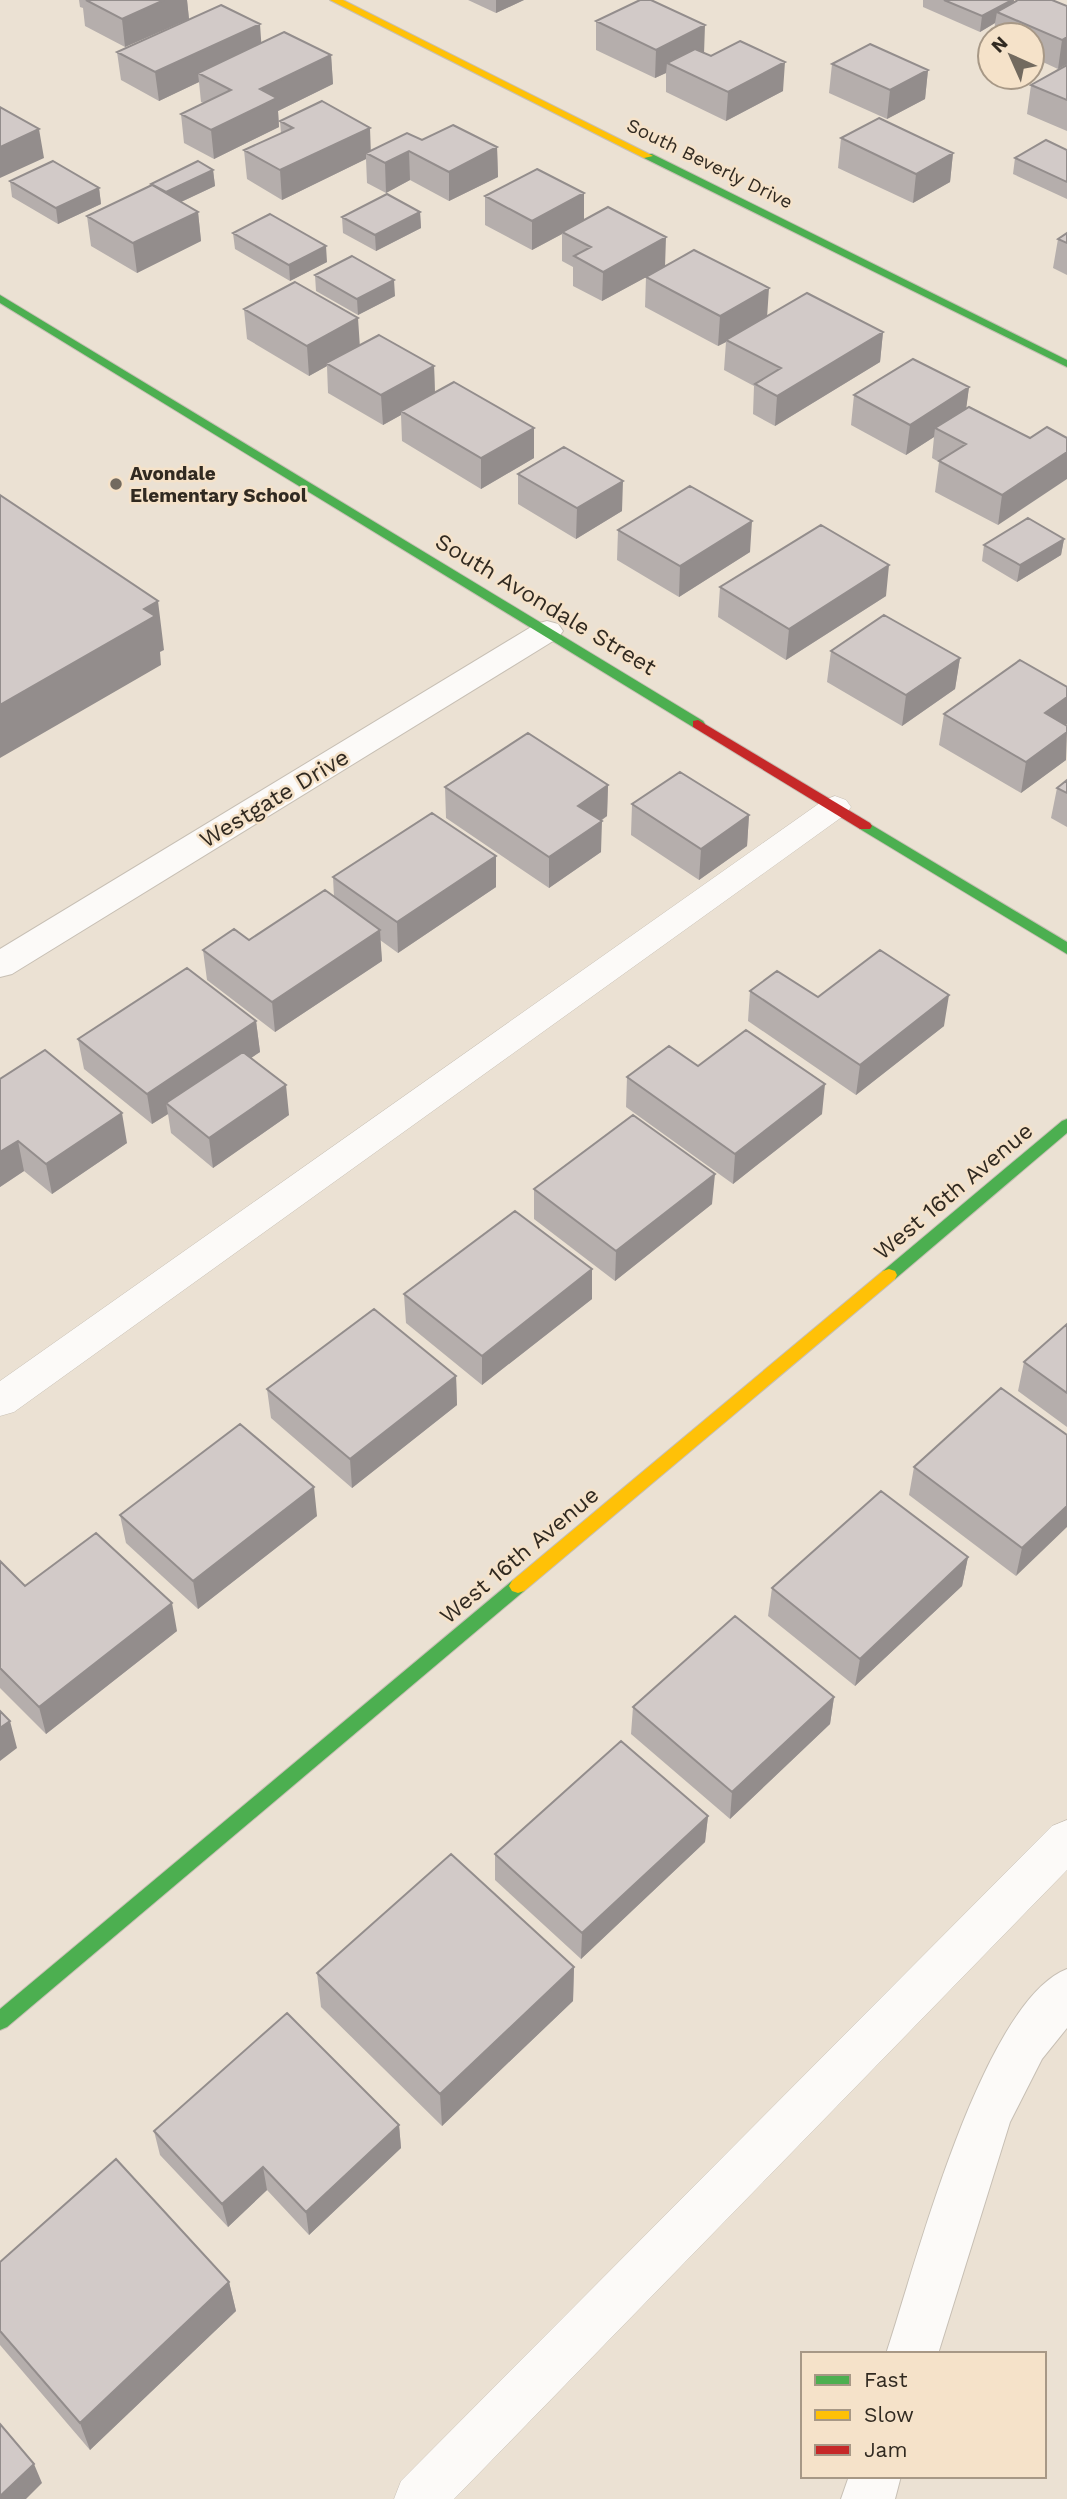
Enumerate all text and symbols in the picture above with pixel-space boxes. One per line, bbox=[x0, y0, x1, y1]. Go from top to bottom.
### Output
north arrow bbox=[976, 21, 1046, 91]
text: N bbox=[986, 31, 1012, 57]
street label: South Beverly Drive bbox=[623, 113, 796, 214]
place label: Avondale Elementary School bbox=[130, 462, 308, 507]
marker: Avondale Elementary School bbox=[108, 476, 124, 492]
street label: South Avondale Street bbox=[430, 528, 661, 681]
street label: Westgate Drive bbox=[195, 743, 354, 854]
street label: West 16th Avenue bbox=[868, 1117, 1038, 1266]
street label: West 16th Avenue bbox=[434, 1481, 604, 1630]
legend bbox=[801, 2352, 1046, 2478]
text: Fast bbox=[864, 2367, 908, 2392]
text: Slow bbox=[864, 2402, 914, 2427]
text: Jam bbox=[864, 2437, 907, 2462]

